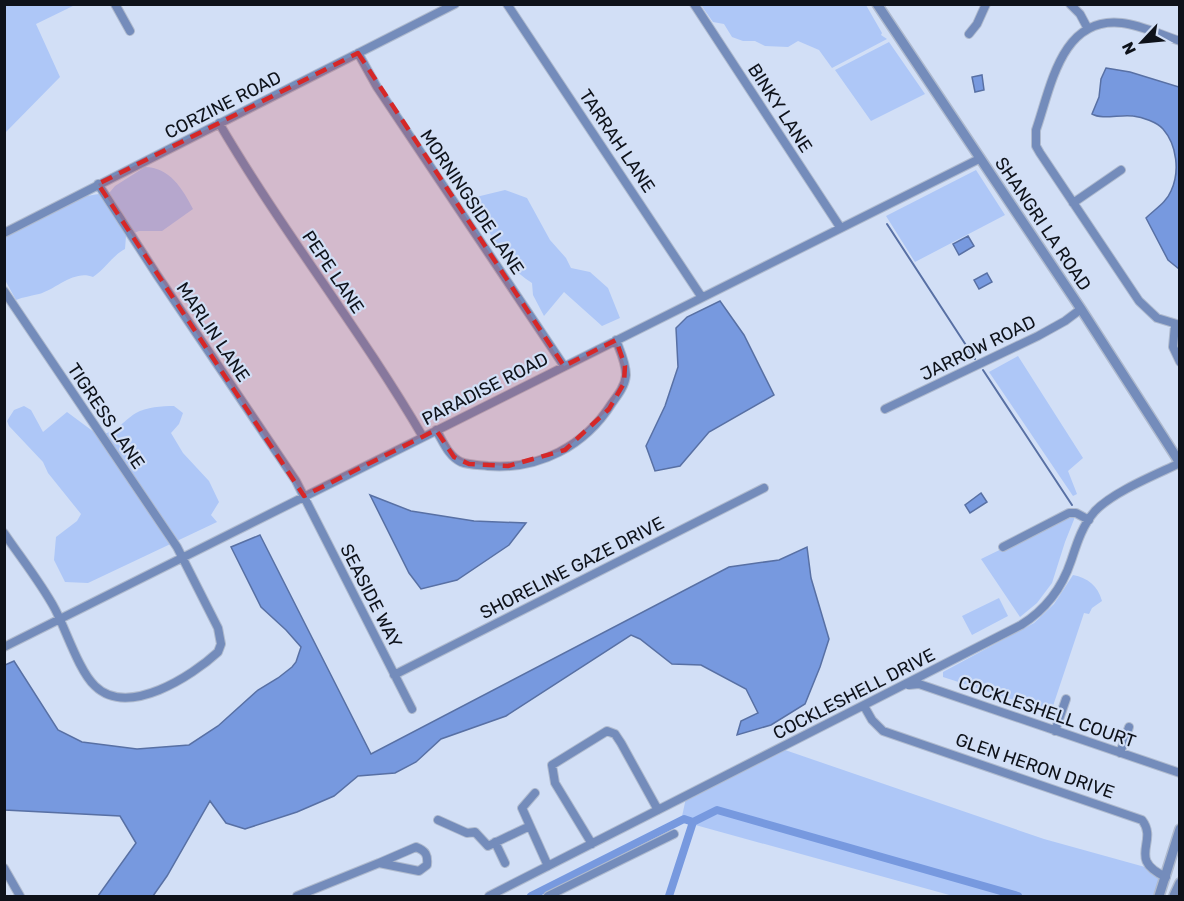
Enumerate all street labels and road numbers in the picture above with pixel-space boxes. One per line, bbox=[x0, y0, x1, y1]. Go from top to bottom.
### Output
street label: BINKY LANE bbox=[743, 59, 817, 157]
street label: CORZINE ROAD bbox=[161, 66, 285, 144]
street label: TARRAH LANE bbox=[574, 85, 660, 197]
street label: MORNINGSIDE LANE bbox=[415, 125, 529, 279]
street label: SHANGRI LA ROAD bbox=[990, 153, 1096, 295]
street label: PEPE LANE bbox=[297, 226, 369, 318]
street label: MARLIN LANE bbox=[172, 278, 254, 386]
street label: JARROW ROAD bbox=[917, 311, 1039, 385]
street label: PARADISE ROAD bbox=[418, 348, 552, 430]
street label: TIGRESS LANE bbox=[63, 359, 149, 473]
street label: SHORELINE GAZE DRIVE bbox=[476, 512, 668, 624]
street label: SEASIDE WAY bbox=[335, 540, 407, 652]
street label: COCKLESHELL DRIVE bbox=[769, 644, 939, 744]
street label: COCKLESHELL COURT bbox=[955, 671, 1139, 753]
street label: GLEN HERON DRIVE bbox=[953, 728, 1117, 804]

